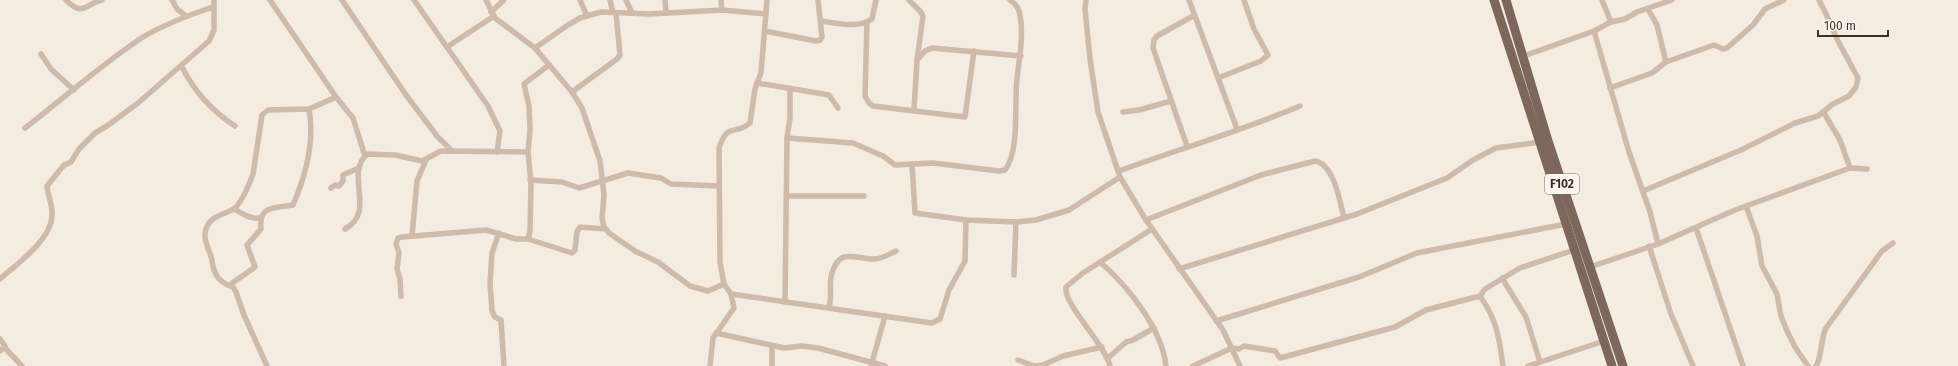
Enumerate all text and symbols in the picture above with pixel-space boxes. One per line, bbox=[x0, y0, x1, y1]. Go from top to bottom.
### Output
scale bar bbox=[1818, 12, 1888, 38]
text: 100 m bbox=[1824, 19, 1856, 33]
road number: F102 bbox=[1545, 174, 1579, 194]

